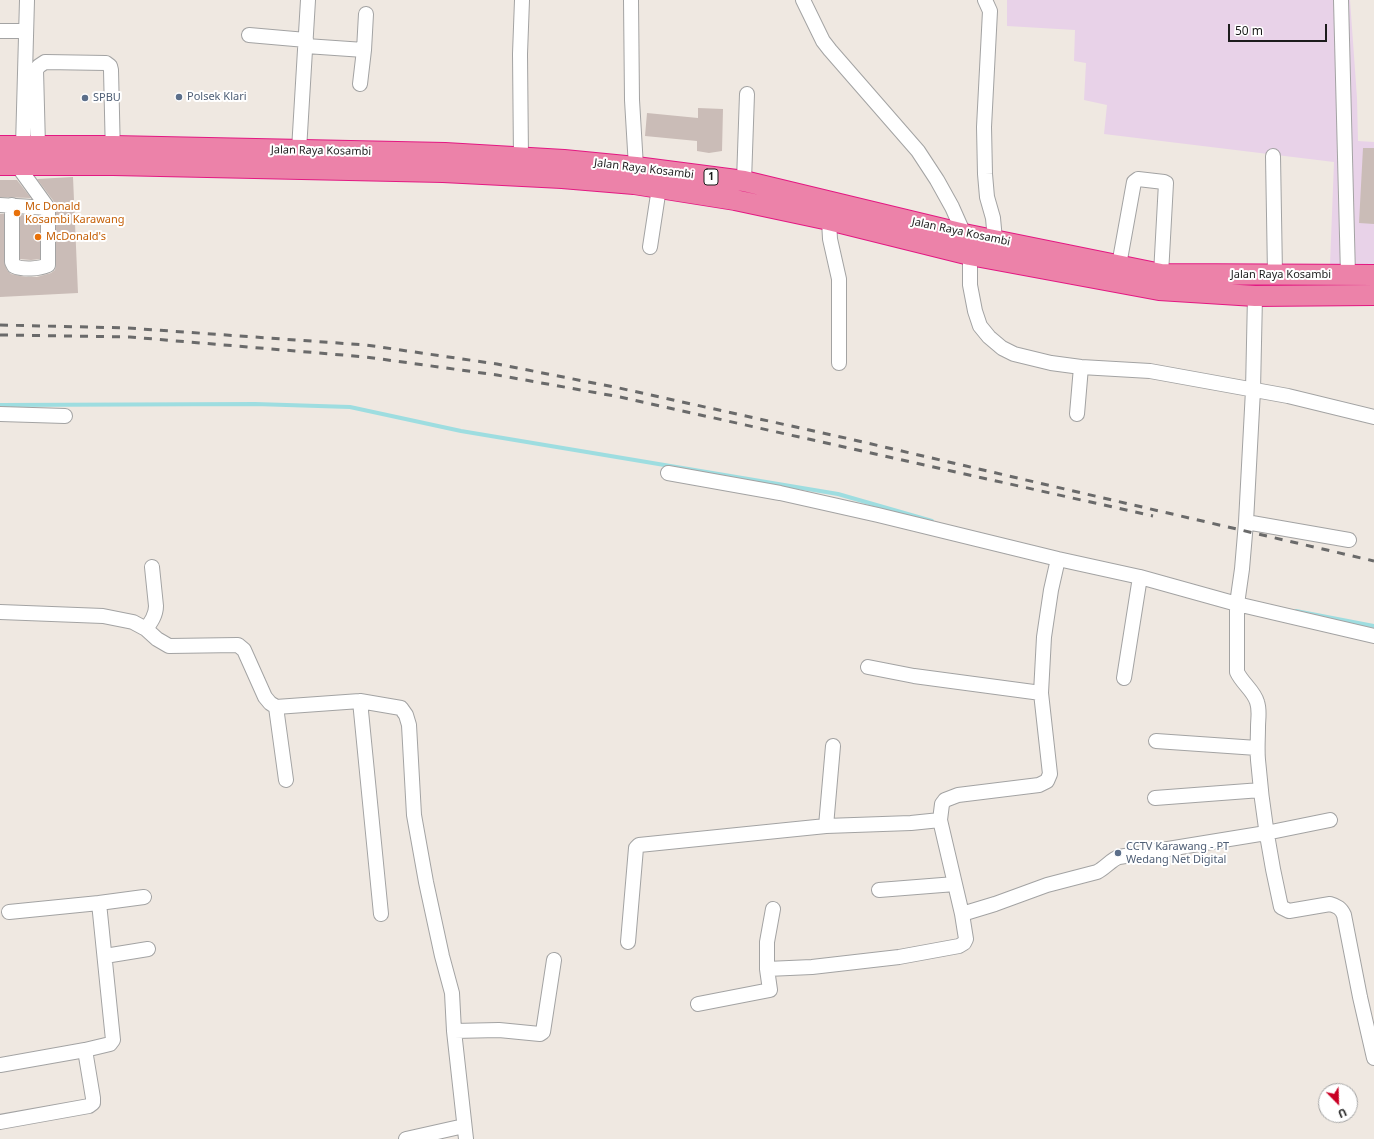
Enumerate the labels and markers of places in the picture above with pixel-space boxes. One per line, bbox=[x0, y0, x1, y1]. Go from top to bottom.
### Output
place label: Polsek Klari bbox=[187, 90, 247, 104]
place label: SPBU bbox=[93, 91, 121, 105]
marker: Polsek Klari bbox=[174, 92, 184, 102]
marker: SPBU bbox=[80, 93, 90, 103]
place label: Mc Donald Kosambi Karawang bbox=[25, 200, 125, 226]
marker: Mc Donald Kosambi Karawang bbox=[12, 208, 22, 218]
place label: McDonald's bbox=[46, 230, 106, 244]
marker: McDonald's bbox=[33, 232, 43, 242]
place label: CCTV Karawang - PT Wedang Net Digital bbox=[1126, 840, 1229, 866]
marker: CCTV Karawang - PT Wedang Net Digital bbox=[1113, 848, 1123, 858]

